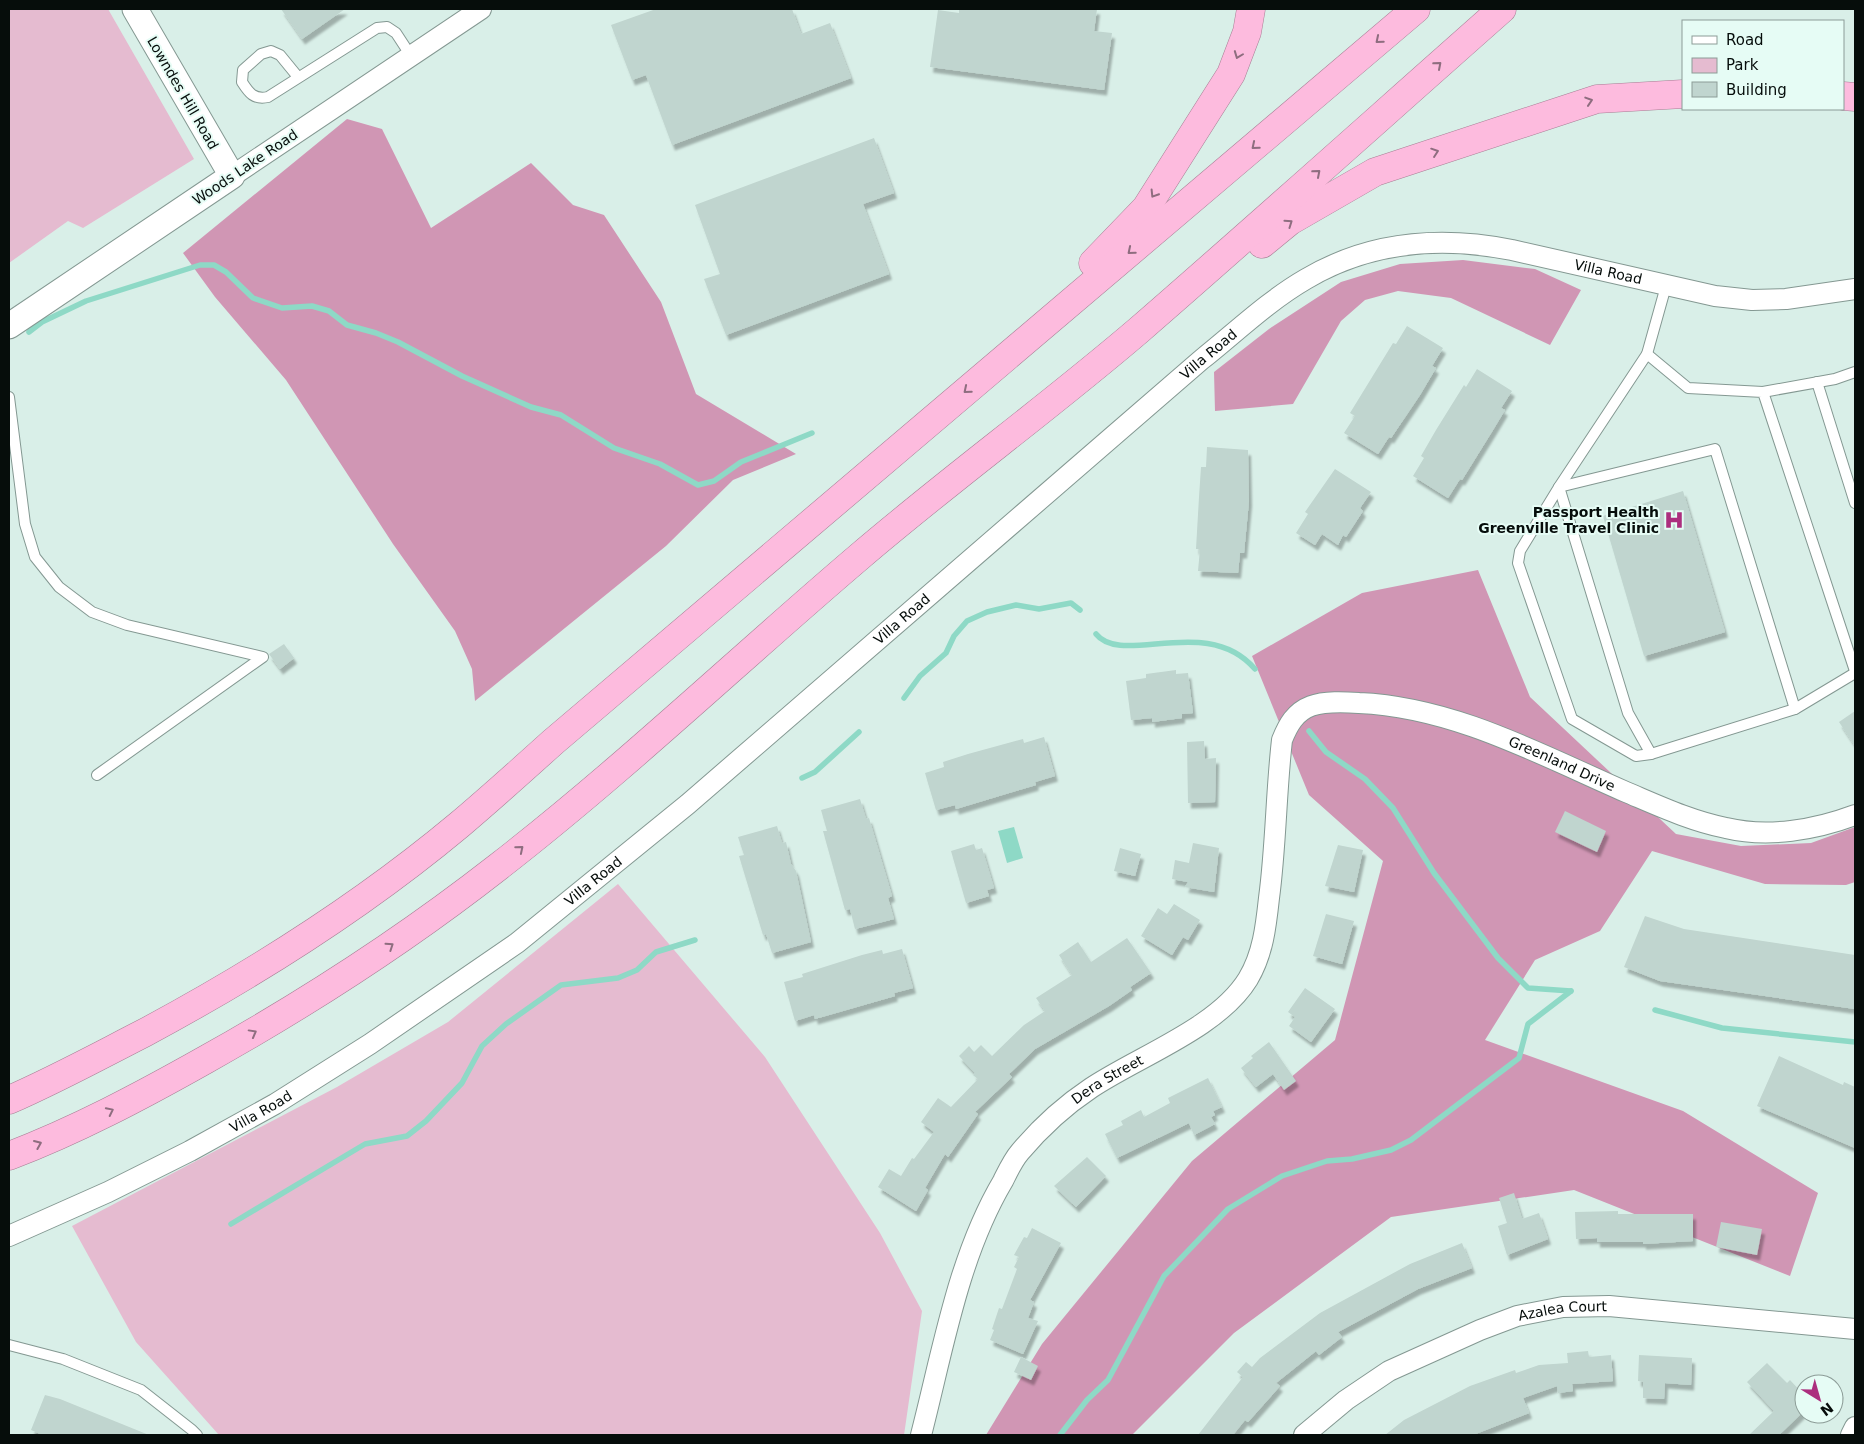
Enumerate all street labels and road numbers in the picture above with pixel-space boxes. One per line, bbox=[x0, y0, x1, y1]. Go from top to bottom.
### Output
street label: Lowndes Hill Road bbox=[144, 34, 222, 152]
street label: Woods Lake Road bbox=[190, 126, 300, 208]
street label: Villa Road bbox=[1573, 256, 1644, 287]
street label: Villa Road bbox=[1177, 326, 1240, 383]
street label: Villa Road bbox=[870, 590, 933, 648]
street label: Greenland Drive bbox=[1506, 733, 1618, 794]
street label: Villa Road bbox=[561, 853, 625, 909]
street label: Dera Street bbox=[1068, 1051, 1146, 1107]
street label: Villa Road bbox=[227, 1087, 295, 1136]
street label: Azalea Court bbox=[1517, 1298, 1608, 1324]

